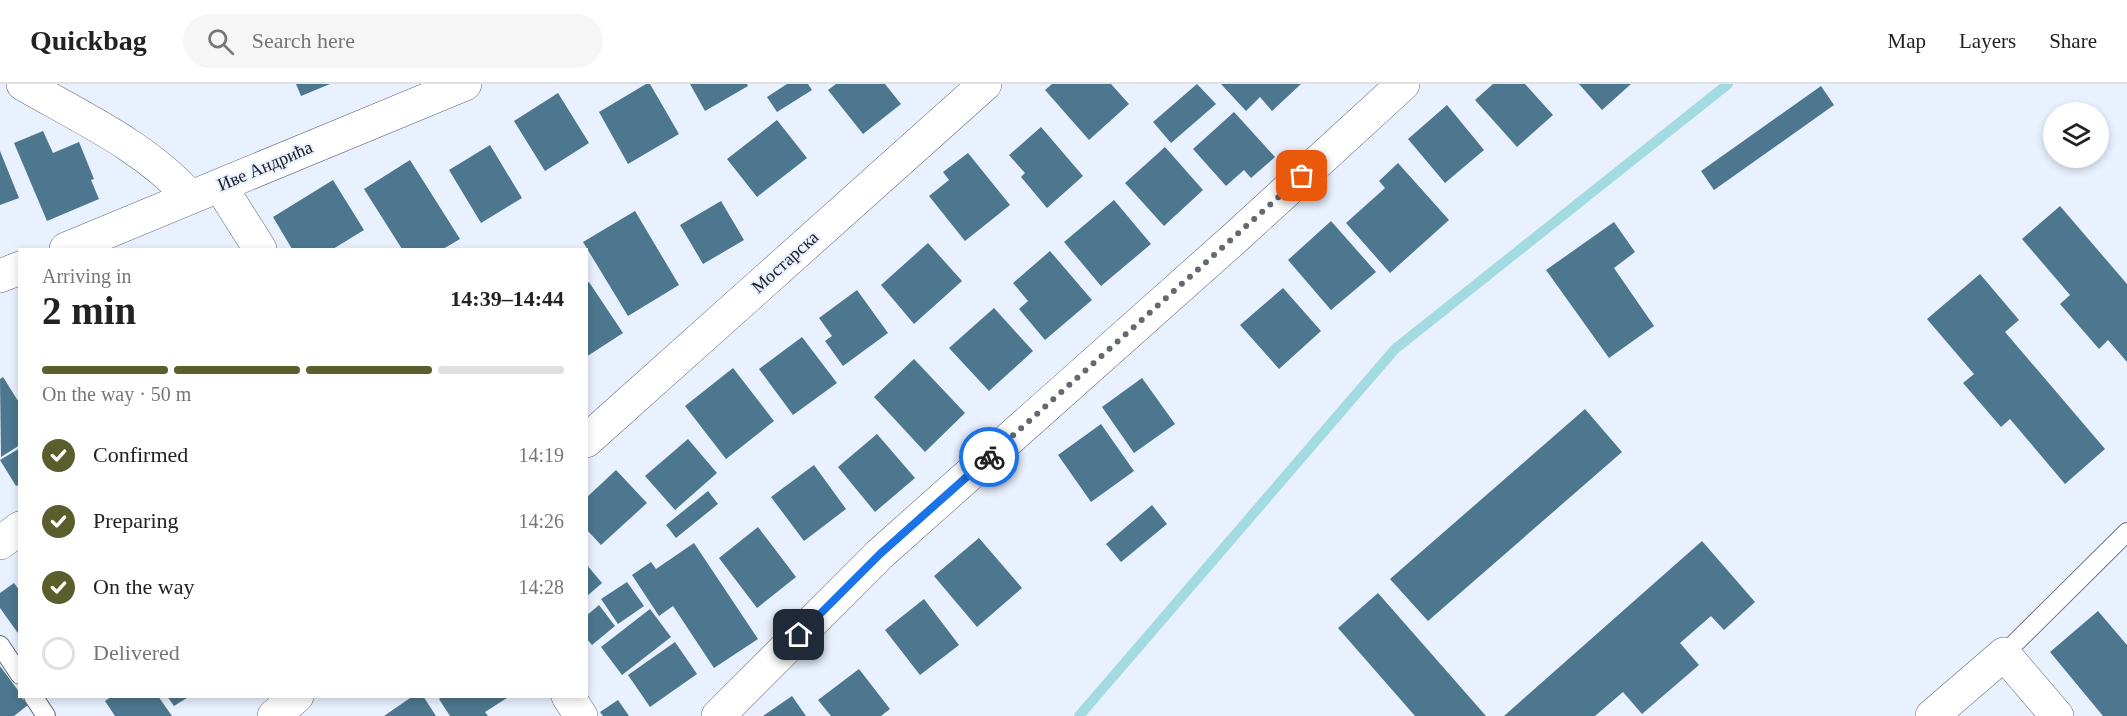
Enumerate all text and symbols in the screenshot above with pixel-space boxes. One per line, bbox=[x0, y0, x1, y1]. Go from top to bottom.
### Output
search box bbox=[183, 14, 603, 68]
text: Quickbag bbox=[30, 25, 147, 56]
icon: search bbox=[204, 25, 237, 58]
text: Search here bbox=[252, 28, 355, 53]
text: Map bbox=[1888, 29, 1926, 53]
text: Layers bbox=[1959, 29, 2016, 53]
text: Share bbox=[2049, 29, 2097, 53]
map controls bbox=[2043, 102, 2109, 168]
button: layers bbox=[2043, 102, 2109, 168]
street label: Иве Андрића bbox=[214, 137, 316, 195]
pin bbox=[1276, 150, 1327, 201]
icon: bag bbox=[1285, 159, 1318, 192]
street label: Мостарска bbox=[748, 227, 822, 297]
text: Arriving in bbox=[42, 265, 131, 287]
text: 14:39–14:44 bbox=[450, 286, 564, 311]
text: 2 min bbox=[42, 289, 136, 332]
text: On the way · 50 m bbox=[42, 383, 191, 405]
courier bbox=[959, 427, 1019, 487]
icon: check bbox=[42, 439, 75, 472]
icon: bike bbox=[973, 441, 1006, 474]
text: Confirmed bbox=[93, 442, 188, 467]
text: 14:19 bbox=[518, 444, 564, 466]
icon: check bbox=[42, 505, 75, 538]
text: Preparing bbox=[93, 508, 179, 533]
text: 14:26 bbox=[518, 510, 564, 532]
icon: check bbox=[42, 571, 75, 604]
text: On the way bbox=[93, 574, 194, 599]
text: 14:28 bbox=[518, 576, 564, 598]
pin bbox=[773, 609, 824, 660]
icon: home bbox=[782, 618, 815, 651]
text: Delivered bbox=[93, 640, 180, 665]

